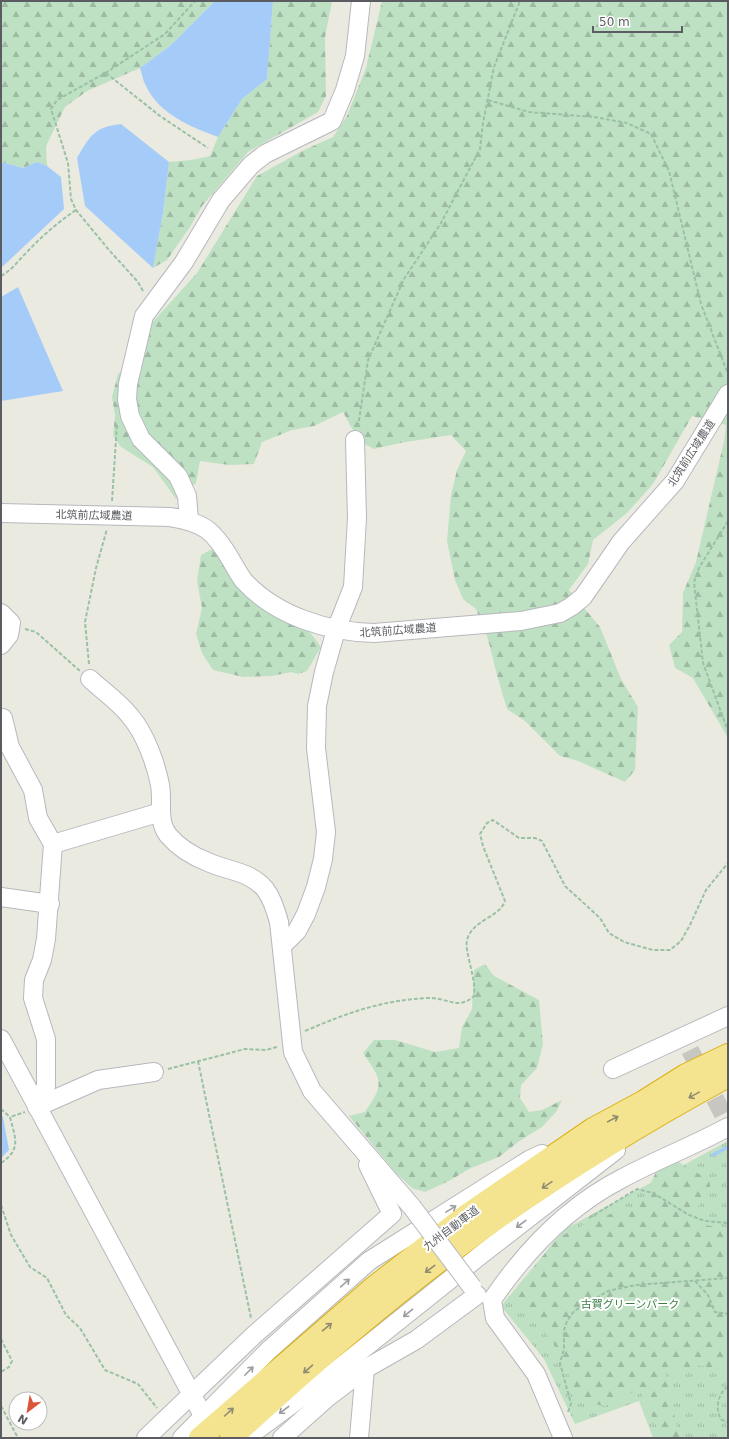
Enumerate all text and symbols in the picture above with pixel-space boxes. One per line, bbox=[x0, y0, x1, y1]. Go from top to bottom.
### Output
scale bar bbox=[593, 8, 682, 34]
text: 50 m bbox=[599, 15, 630, 29]
street label: 北筑前広域農道 bbox=[665, 417, 718, 489]
street label: 北筑前広域農道 bbox=[55, 508, 133, 523]
street label: 北筑前広域農道 bbox=[359, 621, 437, 640]
one-way arrow bbox=[688, 1091, 700, 1099]
one-way arrow bbox=[607, 1114, 619, 1122]
one-way arrow bbox=[541, 1181, 553, 1189]
street label: 九州自動車道 bbox=[421, 1203, 482, 1253]
one-way arrow bbox=[445, 1205, 456, 1213]
one-way arrow bbox=[515, 1219, 526, 1228]
one-way arrow bbox=[425, 1264, 436, 1273]
one-way arrow bbox=[340, 1278, 350, 1287]
park label: 古賀グリーンパーク bbox=[581, 1298, 679, 1311]
one-way arrow bbox=[402, 1309, 413, 1317]
one-way arrow bbox=[322, 1323, 333, 1332]
one-way arrow bbox=[303, 1365, 314, 1374]
one-way arrow bbox=[244, 1366, 254, 1376]
north arrow bbox=[8, 1391, 48, 1431]
one-way arrow bbox=[278, 1406, 289, 1415]
one-way arrow bbox=[224, 1407, 234, 1417]
text: N bbox=[16, 1411, 30, 1427]

